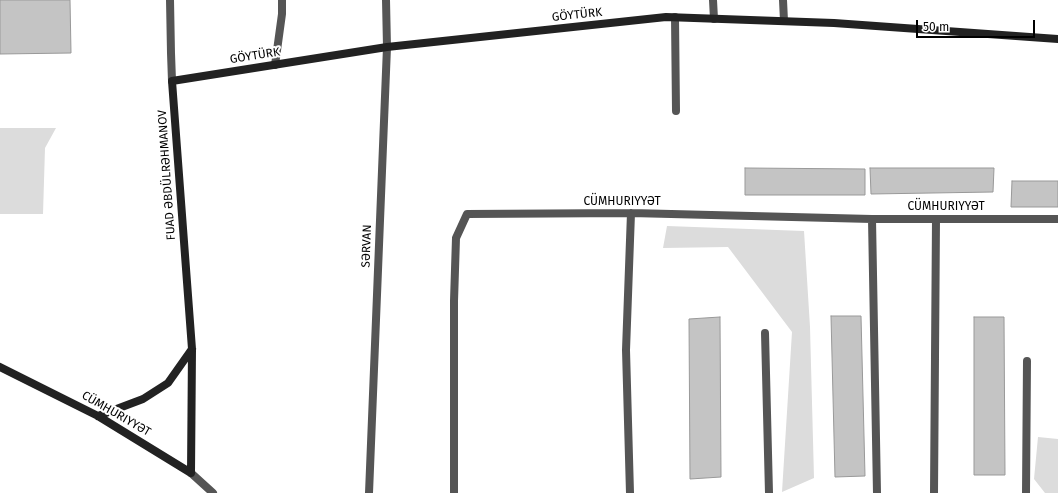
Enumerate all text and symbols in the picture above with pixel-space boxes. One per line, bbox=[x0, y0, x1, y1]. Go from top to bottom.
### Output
street label: GÖYTÜRK bbox=[551, 5, 603, 25]
scale bar bbox=[918, 12, 1037, 38]
text: 50 m bbox=[923, 20, 949, 34]
street label: GÖYTÜRK bbox=[229, 45, 281, 67]
street label: FUAD ƏBDÜLRƏHMANOV bbox=[155, 109, 179, 241]
street label: CÜMHURIYYƏT bbox=[583, 195, 661, 209]
street label: CÜMHURIYYƏT bbox=[907, 200, 985, 214]
street label: SƏRVAN bbox=[359, 224, 375, 268]
street label: CÜMHURIYYƏT bbox=[79, 388, 153, 440]

